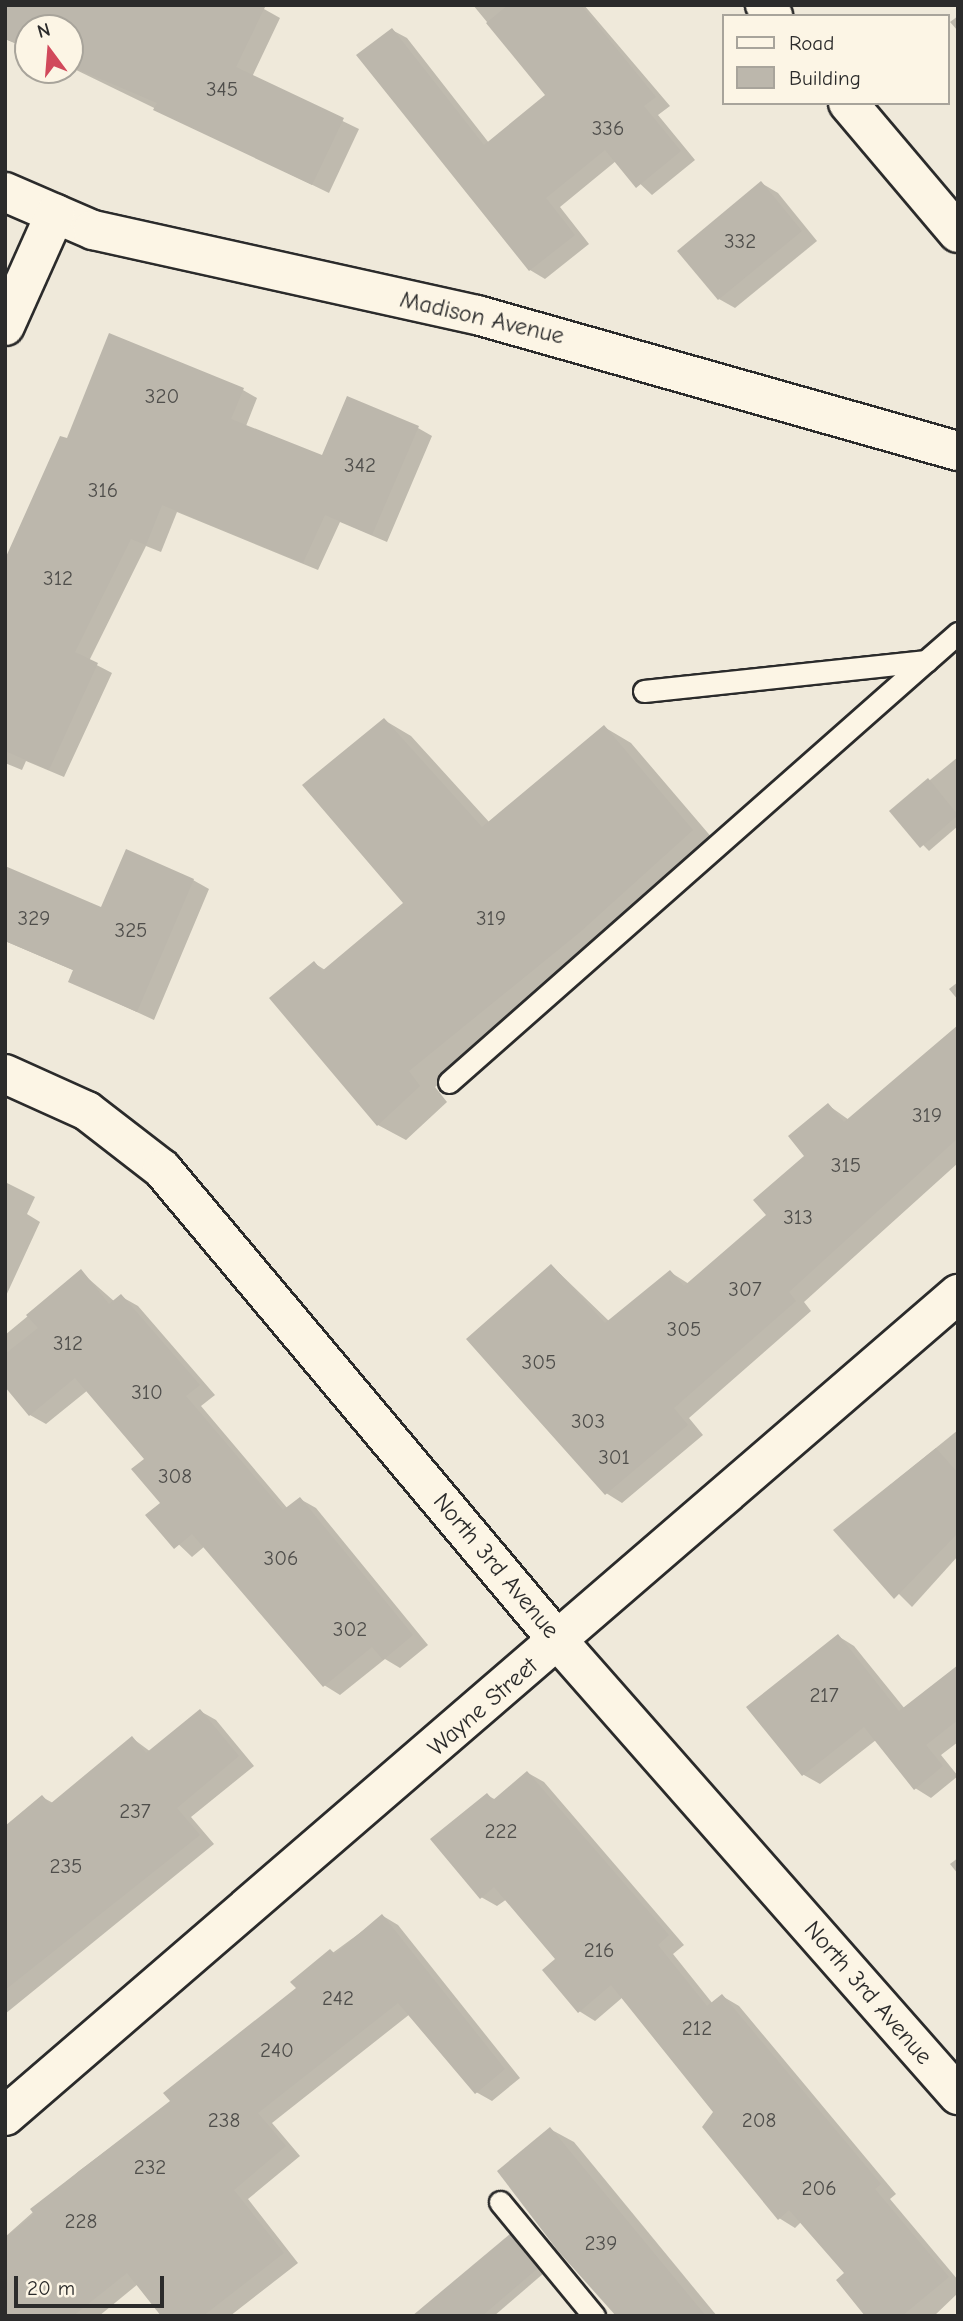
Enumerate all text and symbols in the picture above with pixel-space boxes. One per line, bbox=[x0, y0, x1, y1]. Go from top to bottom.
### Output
north arrow bbox=[14, 14, 84, 84]
legend bbox=[722, 14, 949, 105]
text: N bbox=[35, 18, 53, 43]
text: Road bbox=[789, 31, 834, 55]
text: Building bbox=[789, 66, 861, 90]
house number: 345 bbox=[206, 76, 238, 102]
house number: 336 bbox=[592, 115, 624, 141]
house number: 332 bbox=[724, 228, 756, 254]
street label: Madison Avenue bbox=[397, 285, 567, 351]
house number: 320 bbox=[145, 383, 179, 409]
house number: 342 bbox=[344, 452, 376, 478]
house number: 316 bbox=[88, 477, 118, 503]
house number: 312 bbox=[43, 565, 73, 591]
house number: 329 bbox=[18, 905, 50, 931]
house number: 319 bbox=[476, 905, 506, 931]
house number: 325 bbox=[115, 917, 147, 943]
house number: 319 bbox=[912, 1102, 942, 1128]
house number: 315 bbox=[831, 1152, 861, 1178]
house number: 313 bbox=[783, 1204, 813, 1230]
house number: 307 bbox=[728, 1276, 762, 1302]
house number: 305 bbox=[667, 1316, 701, 1342]
house number: 312 bbox=[53, 1330, 83, 1356]
house number: 305 bbox=[522, 1349, 556, 1375]
house number: 310 bbox=[131, 1379, 163, 1405]
house number: 303 bbox=[571, 1408, 605, 1434]
house number: 301 bbox=[598, 1444, 630, 1470]
house number: 308 bbox=[158, 1463, 192, 1489]
street label: North 3rd Avenue bbox=[427, 1488, 565, 1644]
house number: 306 bbox=[264, 1545, 298, 1571]
house number: 302 bbox=[333, 1616, 367, 1642]
street label: Wayne Street bbox=[422, 1652, 544, 1762]
house number: 217 bbox=[809, 1682, 839, 1708]
house number: 237 bbox=[119, 1798, 151, 1824]
house number: 222 bbox=[485, 1818, 517, 1844]
house number: 235 bbox=[50, 1853, 82, 1879]
street label: North 3rd Avenue bbox=[798, 1915, 938, 2071]
house number: 216 bbox=[584, 1937, 614, 1963]
house number: 242 bbox=[322, 1985, 354, 2011]
house number: 212 bbox=[682, 2015, 712, 2041]
house number: 240 bbox=[260, 2037, 294, 2063]
house number: 238 bbox=[208, 2107, 240, 2133]
house number: 208 bbox=[742, 2107, 776, 2133]
house number: 232 bbox=[134, 2154, 166, 2180]
house number: 206 bbox=[801, 2175, 837, 2201]
house number: 228 bbox=[65, 2208, 97, 2234]
house number: 239 bbox=[585, 2230, 617, 2256]
scale bar bbox=[18, 2262, 168, 2306]
text: 20 m bbox=[27, 2276, 75, 2300]

